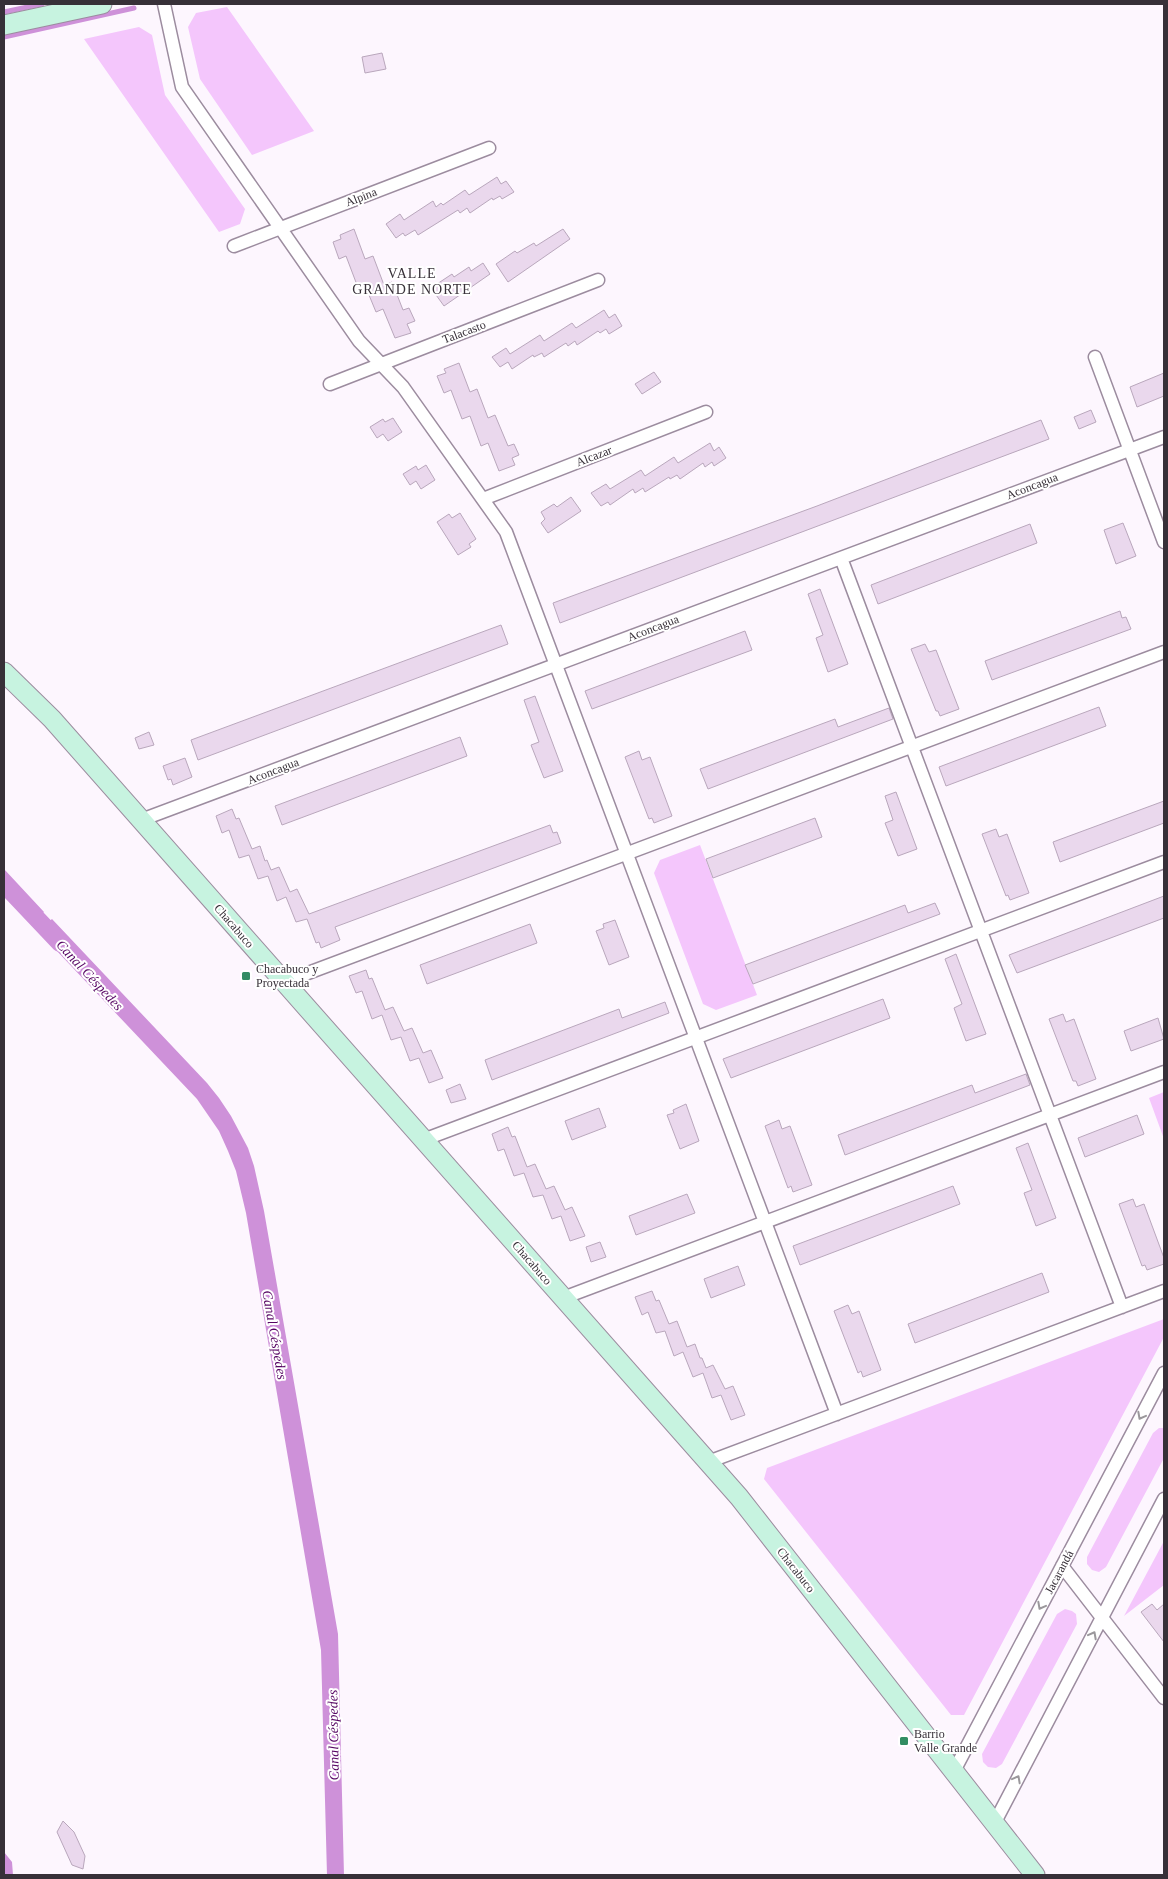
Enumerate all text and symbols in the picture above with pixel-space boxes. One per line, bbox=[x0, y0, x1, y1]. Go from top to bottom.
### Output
street label: Alpina bbox=[343, 184, 379, 209]
district label: VALLE GRANDE NORTE bbox=[352, 266, 472, 297]
street label: Talacasto bbox=[440, 317, 488, 347]
street label: Alcazar bbox=[574, 443, 614, 469]
street label: Aconcagua bbox=[1004, 470, 1060, 502]
street label: Aconcagua bbox=[625, 612, 681, 644]
street label: Aconcagua bbox=[245, 755, 301, 787]
street label: Chacabuco bbox=[211, 901, 257, 951]
water label: Canal Céspedes bbox=[53, 937, 126, 1014]
place label: Chacabuco y Proyectada bbox=[256, 962, 318, 990]
marker: Chacabuco y Proyectada bbox=[240, 970, 252, 982]
street label: Chacabuco bbox=[509, 1238, 555, 1288]
water label: Canal Céspedes bbox=[259, 1289, 290, 1382]
one-way arrow bbox=[1138, 1411, 1148, 1420]
street label: Chacabuco bbox=[774, 1545, 818, 1595]
street label: Jacarandá bbox=[1042, 1547, 1077, 1596]
one-way arrow bbox=[1037, 1601, 1047, 1610]
one-way arrow bbox=[1087, 1631, 1097, 1640]
water label: Canal Céspedes bbox=[325, 1689, 342, 1780]
place label: Barrio Valle Grande bbox=[914, 1727, 977, 1755]
marker: Barrio Valle Grande bbox=[898, 1735, 910, 1747]
one-way arrow bbox=[1011, 1775, 1021, 1784]

